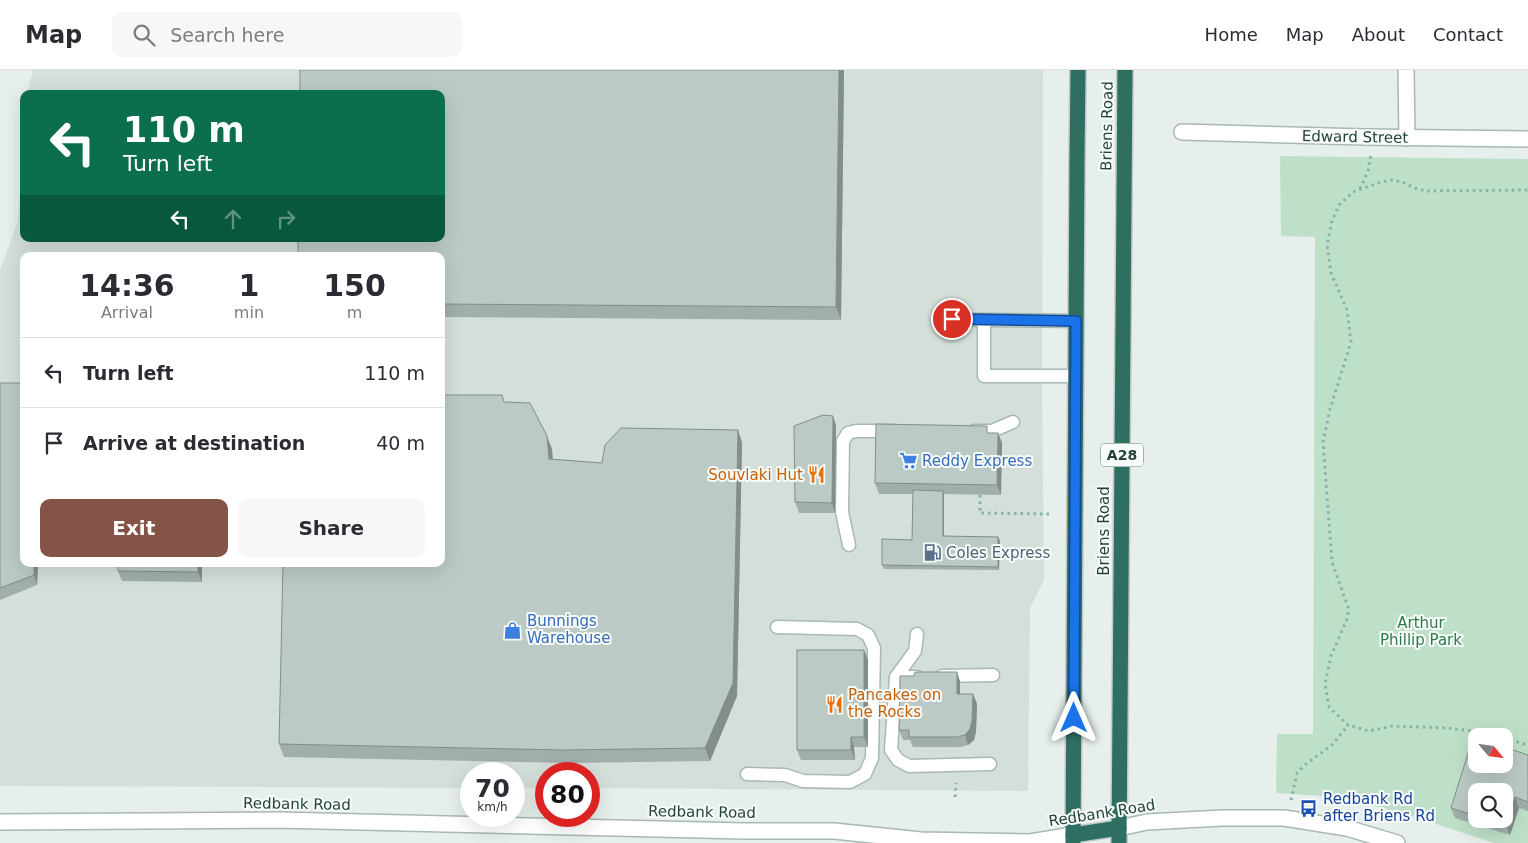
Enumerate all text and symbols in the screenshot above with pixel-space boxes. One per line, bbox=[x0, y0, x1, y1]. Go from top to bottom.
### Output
search box bbox=[112, 12, 462, 57]
text: Map bbox=[25, 21, 82, 49]
icon: search bbox=[130, 21, 158, 49]
text: Search here bbox=[170, 24, 284, 46]
text: Home bbox=[1205, 24, 1258, 45]
text: Map bbox=[1286, 24, 1324, 45]
text: About bbox=[1352, 24, 1405, 45]
text: Contact bbox=[1433, 24, 1503, 45]
street label: Briens Road bbox=[1097, 81, 1117, 171]
icon: left bbox=[40, 110, 105, 175]
text: 110 m bbox=[123, 110, 245, 150]
street label: Edward Street bbox=[1302, 127, 1408, 147]
text: Turn left bbox=[123, 151, 212, 176]
icon: left bbox=[166, 205, 194, 233]
icon: ahead bbox=[219, 205, 247, 233]
icon: right bbox=[272, 205, 300, 233]
text: 14:36 bbox=[79, 268, 175, 303]
text: 1 bbox=[238, 268, 259, 303]
text: 150 bbox=[323, 268, 386, 303]
pin bbox=[931, 298, 973, 340]
text: Arrival bbox=[101, 303, 153, 322]
text: min bbox=[234, 303, 264, 322]
text: m bbox=[347, 303, 362, 322]
icon: arrive bbox=[938, 305, 966, 333]
icon: left bbox=[40, 359, 68, 387]
text: Turn left bbox=[83, 362, 174, 384]
text: 110 m bbox=[364, 362, 425, 384]
icon: arrive bbox=[40, 429, 68, 457]
text: Arrive at destination bbox=[83, 432, 305, 454]
text: 40 m bbox=[376, 432, 425, 454]
road number: A28 bbox=[1101, 444, 1143, 466]
supermarket icon: Reddy Express bbox=[898, 451, 918, 471]
place label: Reddy Express bbox=[922, 452, 1032, 470]
restaurant icon: Souvlaki Hut bbox=[807, 465, 827, 485]
place label: Souvlaki Hut bbox=[708, 466, 803, 484]
street label: Briens Road bbox=[1095, 486, 1113, 576]
button: Exit bbox=[40, 499, 228, 557]
button: Share bbox=[238, 499, 425, 557]
fuel station icon: Coles Express bbox=[922, 543, 942, 563]
place label: Coles Express bbox=[946, 544, 1050, 562]
place label: Bunnings Warehouse bbox=[527, 612, 610, 647]
park label: Arthur Phillip Park bbox=[1380, 614, 1462, 649]
shop icon: Bunnings Warehouse bbox=[503, 620, 523, 640]
place label: Pancakes on the Rocks bbox=[848, 686, 941, 721]
position arrow bbox=[1047, 691, 1099, 743]
restaurant icon: Pancakes on the Rocks bbox=[824, 694, 844, 714]
north arrow bbox=[1468, 728, 1512, 772]
map controls bbox=[1468, 728, 1513, 828]
speed limit sign: 80 bbox=[535, 762, 600, 827]
text: 70 bbox=[475, 774, 510, 803]
button: search bbox=[1468, 783, 1513, 828]
place label: Redbank Rd after Briens Rd bbox=[1323, 790, 1435, 825]
street label: Redbank Road bbox=[243, 794, 351, 814]
street label: Redbank Road bbox=[1047, 796, 1157, 830]
bus stop icon: Redbank Rd after Briens Rd bbox=[1299, 798, 1319, 818]
text: km/h bbox=[477, 800, 508, 814]
street label: Redbank Road bbox=[648, 802, 756, 822]

